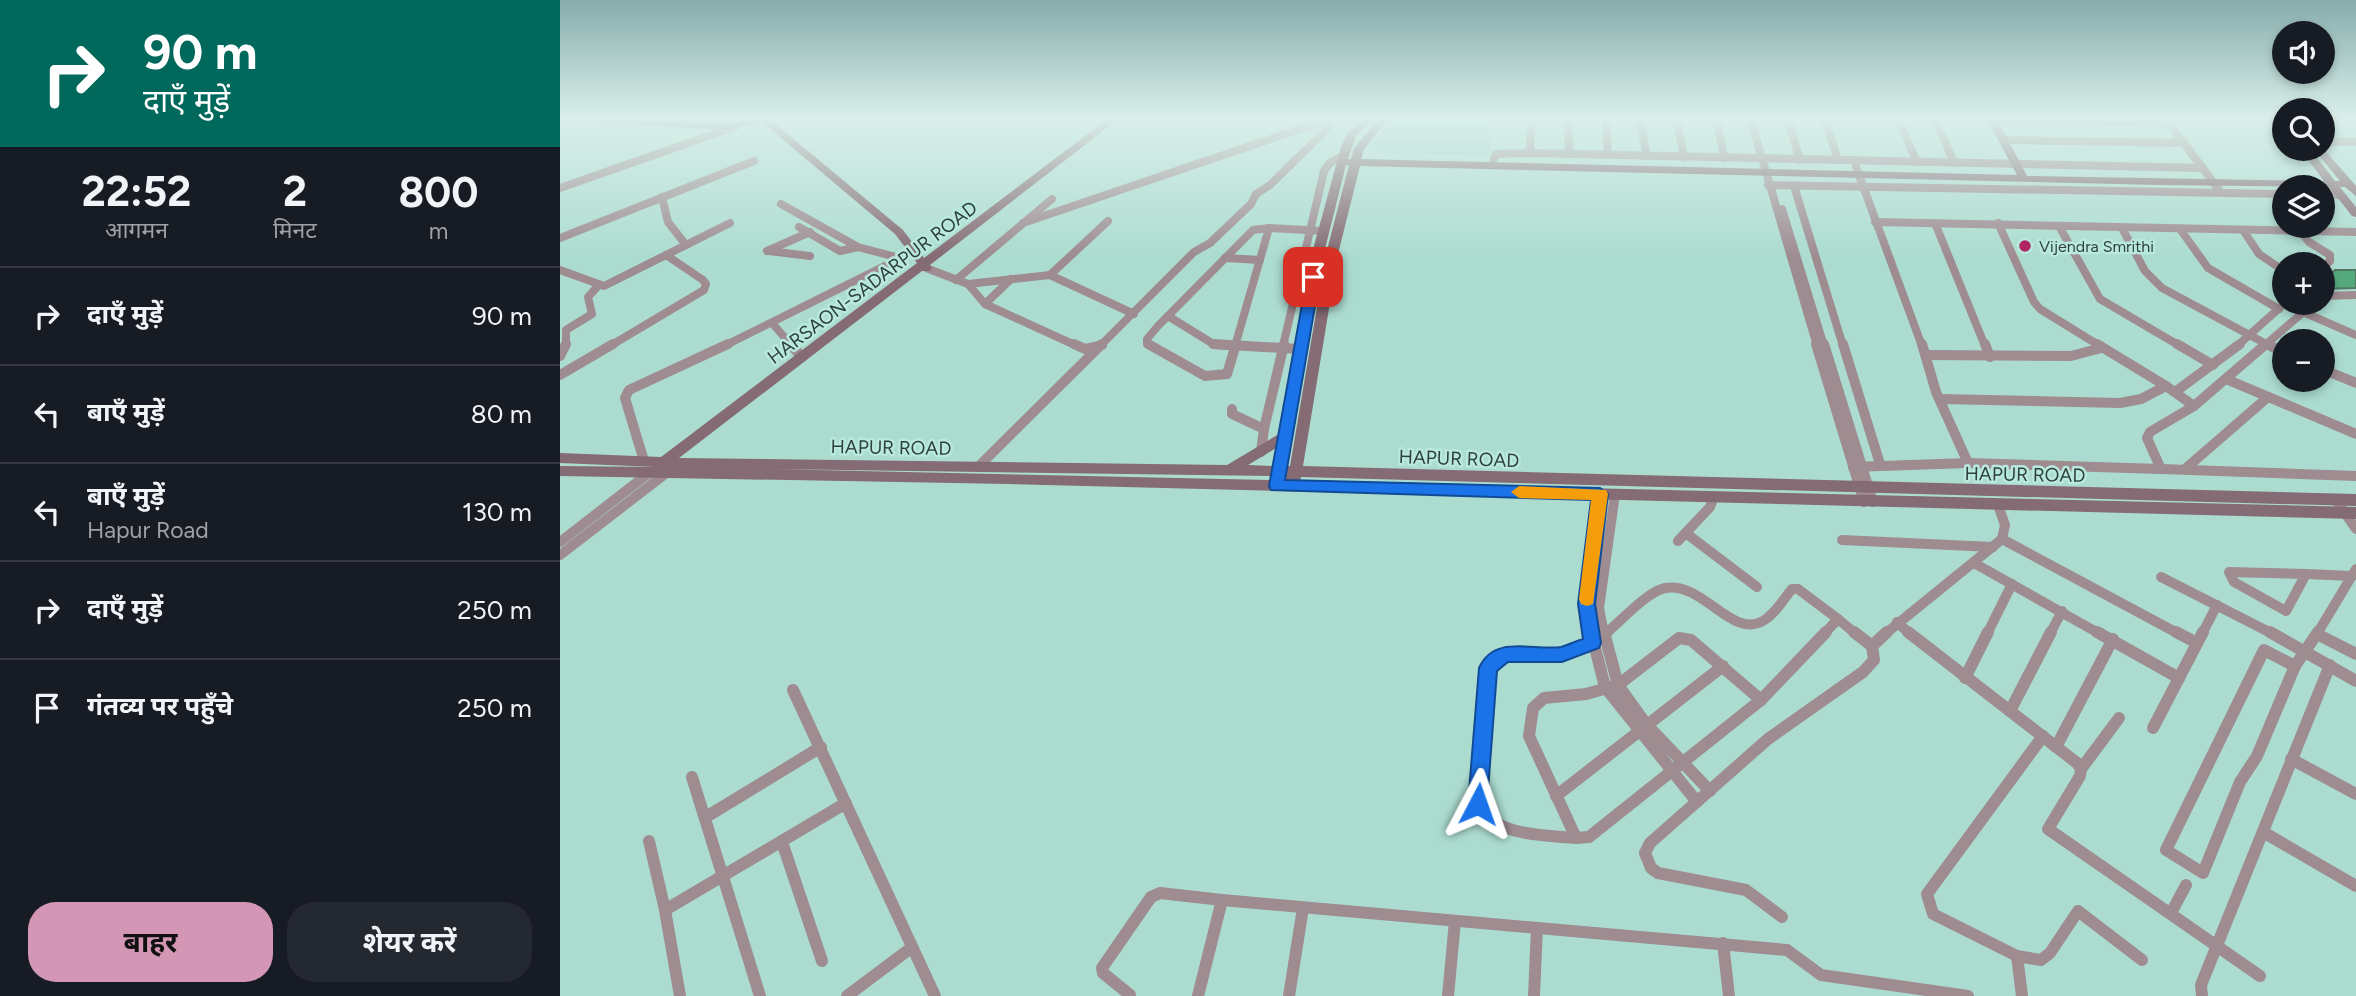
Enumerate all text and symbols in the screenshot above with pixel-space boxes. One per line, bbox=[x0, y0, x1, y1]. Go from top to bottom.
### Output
map controls bbox=[2272, 21, 2335, 392]
button: sound bbox=[2272, 21, 2335, 84]
text: 90 m bbox=[143, 22, 258, 81]
icon: right bbox=[28, 28, 119, 119]
text: दाएँ मुड़ें bbox=[143, 82, 230, 120]
button: search bbox=[2272, 98, 2335, 161]
text: 22:52 bbox=[81, 166, 191, 217]
text: 2 bbox=[283, 166, 307, 217]
text: 800 bbox=[398, 167, 479, 218]
button: layers bbox=[2272, 175, 2335, 238]
street label: HARSAON-SADARPUR ROAD bbox=[763, 196, 982, 369]
text: आगमन bbox=[105, 216, 168, 244]
text: मिनट bbox=[273, 216, 317, 244]
text: m bbox=[429, 217, 448, 245]
place label: Vijendra Smrithi bbox=[2039, 237, 2154, 256]
marker: Vijendra Smrithi bbox=[2017, 238, 2033, 254]
pin bbox=[1283, 247, 1343, 307]
button: + bbox=[2272, 252, 2335, 315]
icon: arrive bbox=[1294, 258, 1332, 296]
icon: right bbox=[28, 297, 66, 335]
text: दाएँ मुड़ें bbox=[87, 298, 163, 330]
text: 90 m bbox=[472, 300, 532, 332]
button: − bbox=[2272, 329, 2335, 392]
icon: left bbox=[28, 395, 66, 433]
text: बाएँ मुड़ें bbox=[87, 396, 164, 428]
text: 80 m bbox=[471, 398, 532, 430]
street label: HAPUR ROAD bbox=[830, 435, 952, 460]
street label: HAPUR ROAD bbox=[1398, 445, 1520, 472]
street label: HAPUR ROAD bbox=[1964, 462, 2086, 487]
text: बाएँ मुड़ें bbox=[87, 480, 164, 512]
icon: left bbox=[28, 493, 66, 531]
text: 130 m bbox=[462, 496, 532, 528]
text: Hapur Road bbox=[87, 516, 209, 544]
icon: right bbox=[28, 591, 66, 629]
text: दाएँ मुड़ें bbox=[87, 592, 163, 624]
text: 250 m bbox=[457, 594, 532, 626]
icon: arrive bbox=[28, 689, 66, 727]
text: गंतव्य पर पहुँचे bbox=[87, 690, 233, 722]
text: 250 m bbox=[457, 692, 532, 724]
position arrow bbox=[1441, 767, 1515, 841]
button: बाहर bbox=[28, 902, 273, 982]
button: शेयर करें bbox=[287, 902, 532, 982]

